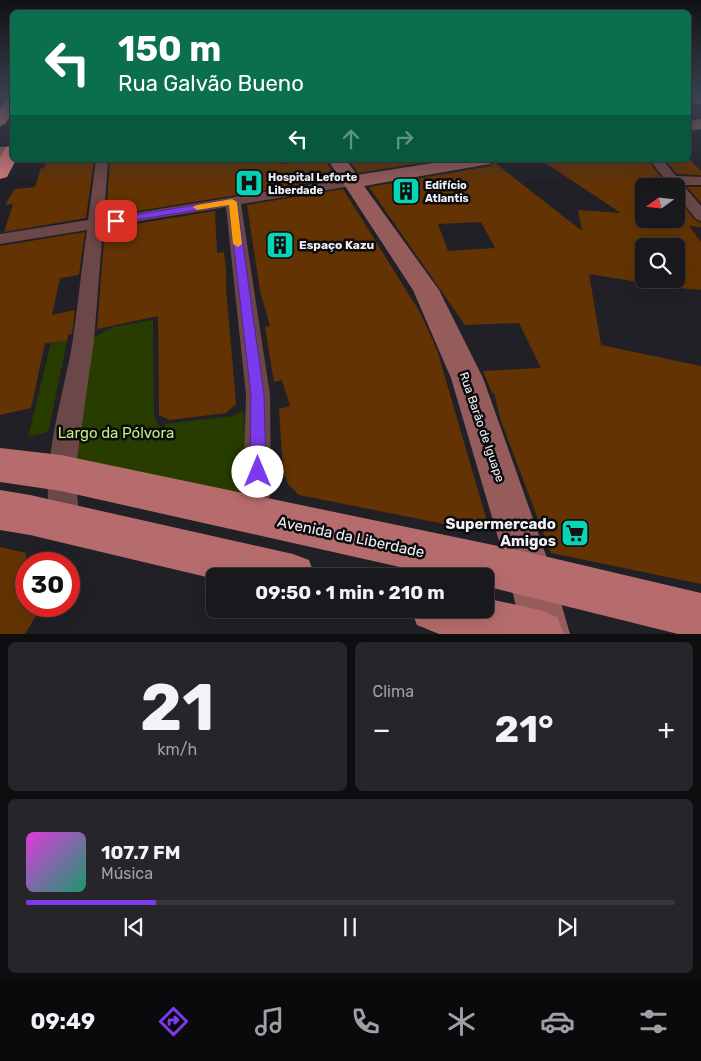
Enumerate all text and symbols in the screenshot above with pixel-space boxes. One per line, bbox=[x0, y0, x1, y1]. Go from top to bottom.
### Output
text: 150 m bbox=[118, 28, 221, 70]
icon: left bbox=[35, 30, 100, 95]
text: Rua Galvão Bueno bbox=[118, 70, 304, 97]
icon: left bbox=[284, 125, 312, 153]
icon: ahead bbox=[337, 125, 365, 153]
icon: right bbox=[390, 125, 418, 153]
hospital icon: Hospital Leforte Liberdade bbox=[234, 168, 264, 198]
place label: Hospital Leforte Liberdade bbox=[268, 171, 358, 197]
building icon: Edifício Atlantis bbox=[391, 176, 421, 206]
north arrow bbox=[635, 178, 685, 228]
map controls bbox=[635, 178, 685, 288]
place label: Edifício Atlantis bbox=[425, 179, 469, 205]
pin bbox=[95, 200, 137, 242]
icon: arrive bbox=[102, 207, 130, 235]
building icon: Espaço Kazu bbox=[265, 230, 295, 260]
place label: Espaço Kazu bbox=[299, 238, 374, 252]
button: search bbox=[635, 238, 685, 288]
street label: Rua Barão de Iguape bbox=[457, 370, 507, 484]
park label: Largo da Pólvora bbox=[58, 424, 174, 442]
position arrow bbox=[231, 445, 283, 497]
street label: Avenida da Liberdade bbox=[276, 513, 426, 561]
place label: Supermercado Amigos bbox=[446, 515, 556, 550]
supermarket icon: Supermercado Amigos bbox=[560, 518, 590, 548]
speed limit sign: 30 bbox=[15, 552, 80, 617]
text: 09:50 · 1 min · 210 m bbox=[255, 581, 445, 604]
text: 21 bbox=[140, 669, 215, 746]
text: Clima bbox=[373, 682, 414, 701]
text: 21° bbox=[495, 706, 554, 752]
text: − bbox=[373, 713, 391, 746]
text: + bbox=[658, 713, 675, 746]
text: km/h bbox=[157, 740, 197, 759]
text: 107.7 FM bbox=[101, 841, 180, 864]
text: Música bbox=[101, 864, 153, 883]
icon: previous bbox=[120, 913, 148, 941]
icon: pause bbox=[336, 913, 364, 941]
icon: next bbox=[553, 913, 581, 941]
icon: directions bbox=[156, 1004, 191, 1039]
icon: music bbox=[252, 1004, 287, 1039]
icon: phone bbox=[348, 1004, 383, 1039]
icon: climate bbox=[444, 1004, 479, 1039]
icon: car bbox=[540, 1004, 575, 1039]
icon: filters bbox=[636, 1004, 671, 1039]
text: 09:49 bbox=[30, 1008, 95, 1035]

